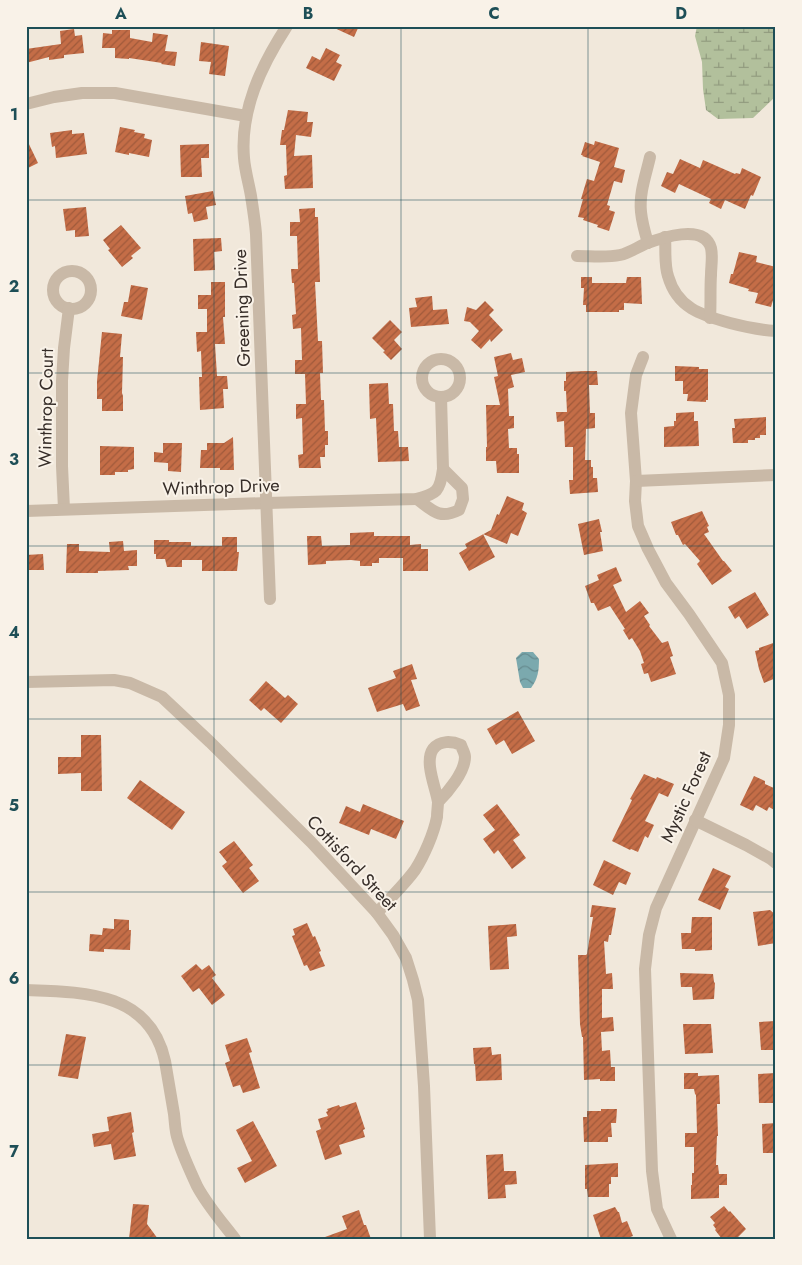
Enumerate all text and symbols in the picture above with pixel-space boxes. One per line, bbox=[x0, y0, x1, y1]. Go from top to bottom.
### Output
text: A bbox=[114, 2, 127, 25]
text: B bbox=[303, 2, 313, 25]
text: C bbox=[488, 2, 500, 25]
text: D bbox=[675, 2, 687, 25]
text: 1 bbox=[10, 103, 18, 126]
street label: Greening Drive bbox=[227, 249, 257, 367]
text: 2 bbox=[9, 275, 19, 298]
street label: Winthrop Court bbox=[32, 347, 60, 468]
text: 3 bbox=[9, 448, 19, 471]
street label: Winthrop Drive bbox=[162, 472, 280, 502]
text: 4 bbox=[8, 621, 20, 644]
street label: Mystic Forest bbox=[654, 746, 718, 847]
text: 5 bbox=[9, 794, 19, 817]
street label: Cottisford Street bbox=[301, 809, 404, 917]
text: 6 bbox=[9, 967, 19, 990]
text: 7 bbox=[9, 1140, 19, 1163]

